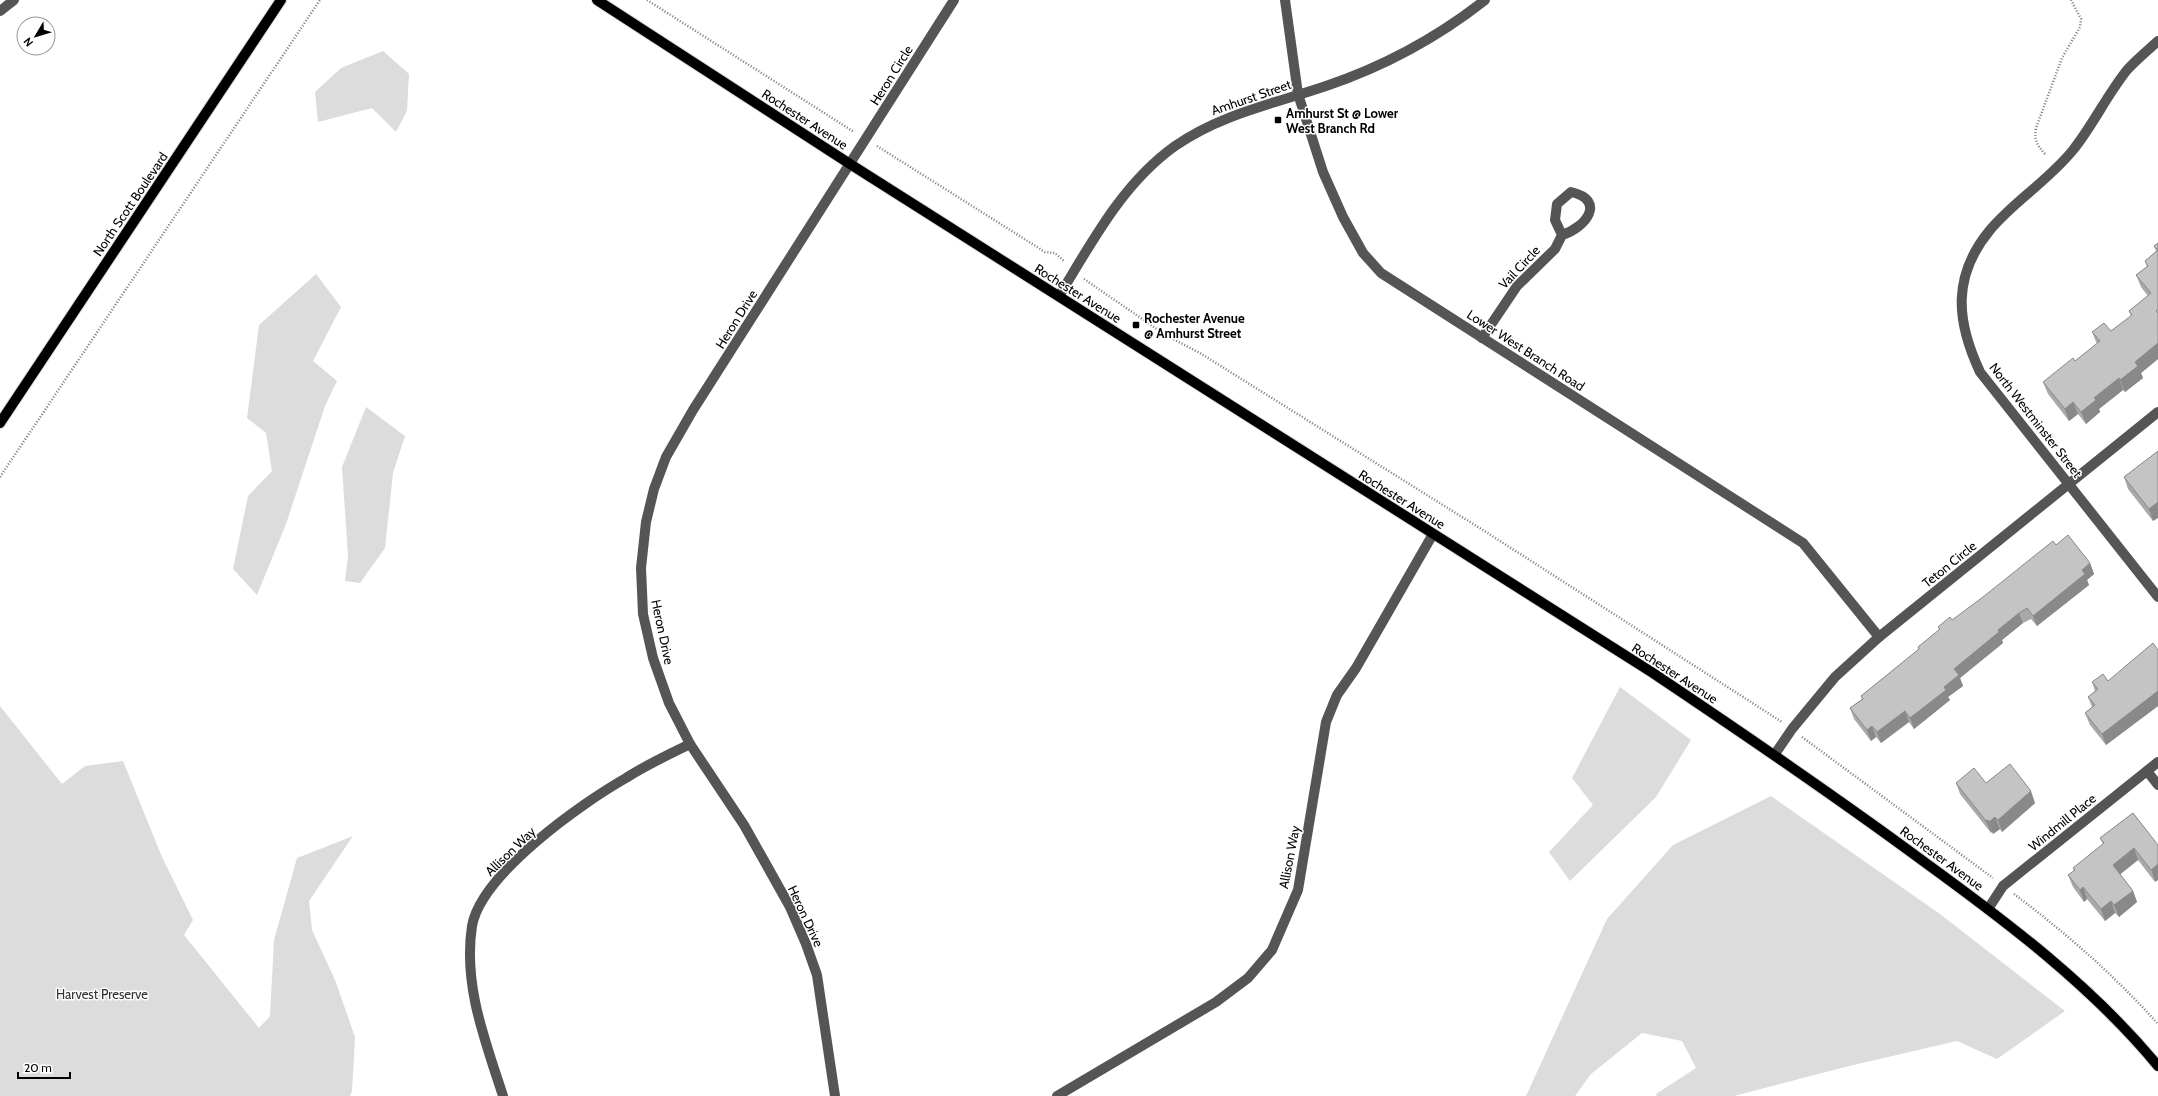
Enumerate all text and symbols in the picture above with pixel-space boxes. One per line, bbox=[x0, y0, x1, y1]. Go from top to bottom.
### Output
north arrow bbox=[16, 16, 56, 56]
text: N bbox=[20, 35, 36, 50]
street label: Heron Circle bbox=[866, 42, 916, 108]
street label: Amhurst Street bbox=[1209, 76, 1294, 118]
street label: Rochester Avenue bbox=[759, 85, 851, 153]
place label: Amhurst St @ Lower West Branch Rd bbox=[1286, 105, 1399, 136]
marker: Amhurst St @ Lower West Branch Rd bbox=[1273, 115, 1283, 125]
street label: North Scott Boulevard bbox=[89, 149, 171, 259]
street label: Vail Circle bbox=[1495, 242, 1543, 292]
street label: Rochester Avenue bbox=[1032, 260, 1124, 326]
street label: Heron Drive bbox=[712, 286, 760, 351]
street label: Lower West Branch Road bbox=[1464, 306, 1588, 394]
place label: Rochester Avenue @ Amhurst Street bbox=[1144, 310, 1245, 341]
marker: Rochester Avenue @ Amhurst Street bbox=[1131, 320, 1141, 330]
street label: North Westminster Street bbox=[1986, 360, 2086, 481]
street label: Rochester Avenue bbox=[1356, 466, 1448, 532]
street label: Teton Circle bbox=[1919, 537, 1980, 591]
street label: Heron Drive bbox=[648, 598, 678, 666]
street label: Rochester Avenue bbox=[1629, 639, 1721, 707]
street label: Windmill Place bbox=[2025, 790, 2099, 854]
street label: Rochester Avenue bbox=[1897, 822, 1987, 894]
street label: Allison Way bbox=[481, 823, 539, 879]
street label: Allison Way bbox=[1275, 824, 1303, 890]
street label: Heron Drive bbox=[785, 883, 827, 950]
park label: Harvest Preserve bbox=[56, 986, 148, 1002]
scale bar bbox=[18, 1054, 70, 1080]
text: 20 m bbox=[24, 1060, 52, 1075]

